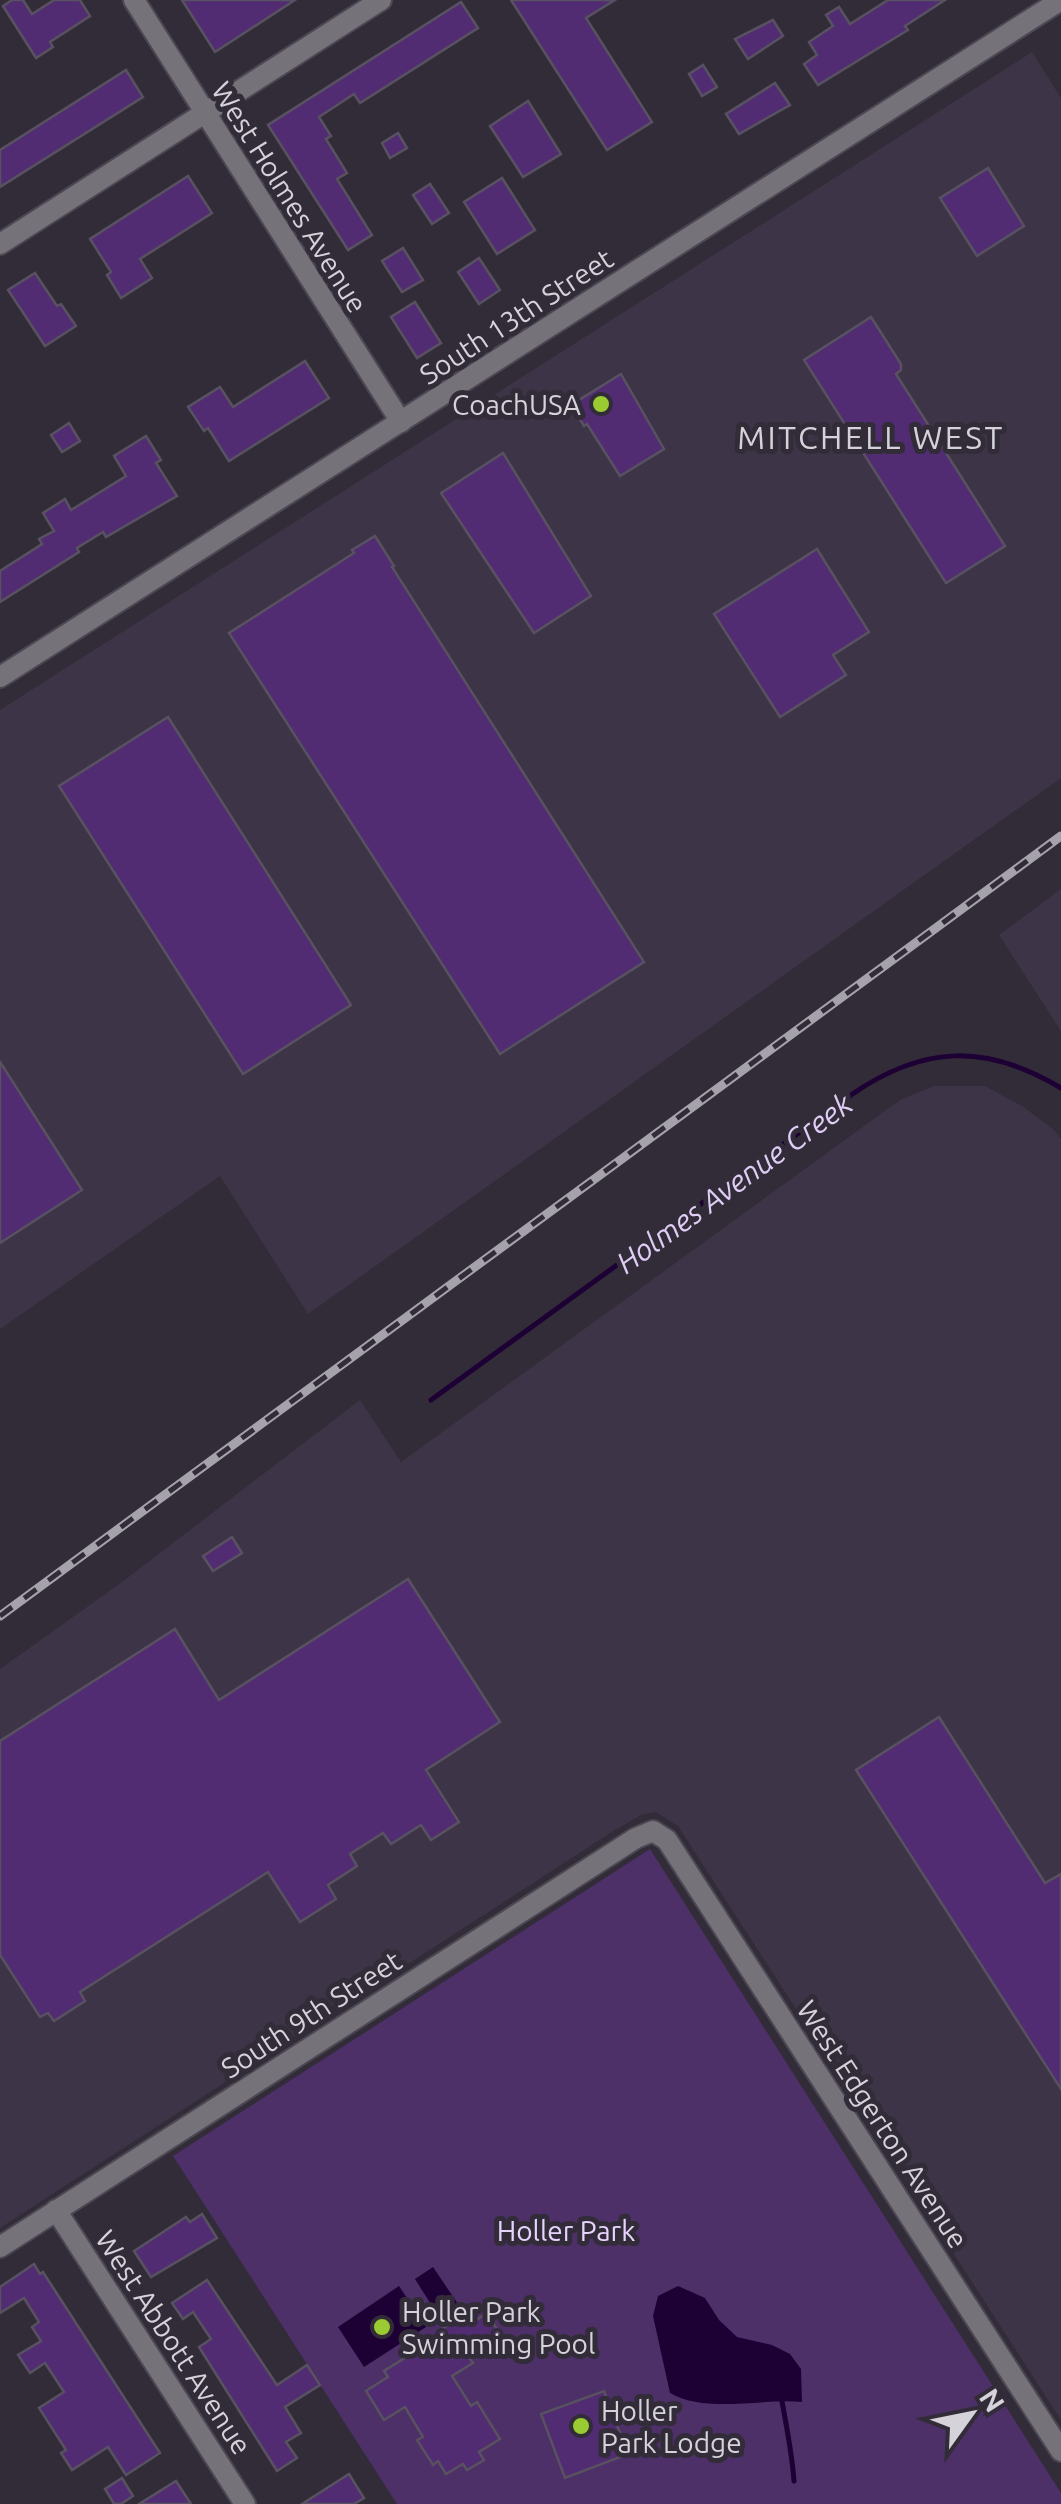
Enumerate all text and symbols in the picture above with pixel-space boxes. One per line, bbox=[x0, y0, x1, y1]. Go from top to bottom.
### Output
street label: West Holmes Avenue bbox=[206, 76, 374, 318]
street label: South 13th Street bbox=[414, 242, 618, 390]
place label: CoachUSA bbox=[452, 389, 581, 420]
marker: CoachUSA bbox=[590, 393, 612, 415]
district label: MITCHELL WEST bbox=[737, 419, 1005, 455]
water label: Holmes Avenue Creek bbox=[609, 1086, 859, 1280]
street label: South 9th Street bbox=[215, 1944, 407, 2084]
street label: West Edgerton Avenue bbox=[791, 1995, 975, 2253]
park label: Holler Park bbox=[497, 2215, 635, 2246]
street label: West Abbott Avenue bbox=[90, 2224, 258, 2460]
place label: Holler Park Swimming Pool bbox=[402, 2296, 595, 2359]
marker: Holler Park Swimming Pool bbox=[371, 2316, 393, 2338]
north arrow bbox=[921, 2364, 1021, 2464]
text: N bbox=[974, 2383, 1011, 2417]
place label: Holler Park Lodge bbox=[601, 2395, 742, 2458]
marker: Holler Park Lodge bbox=[570, 2415, 592, 2437]

